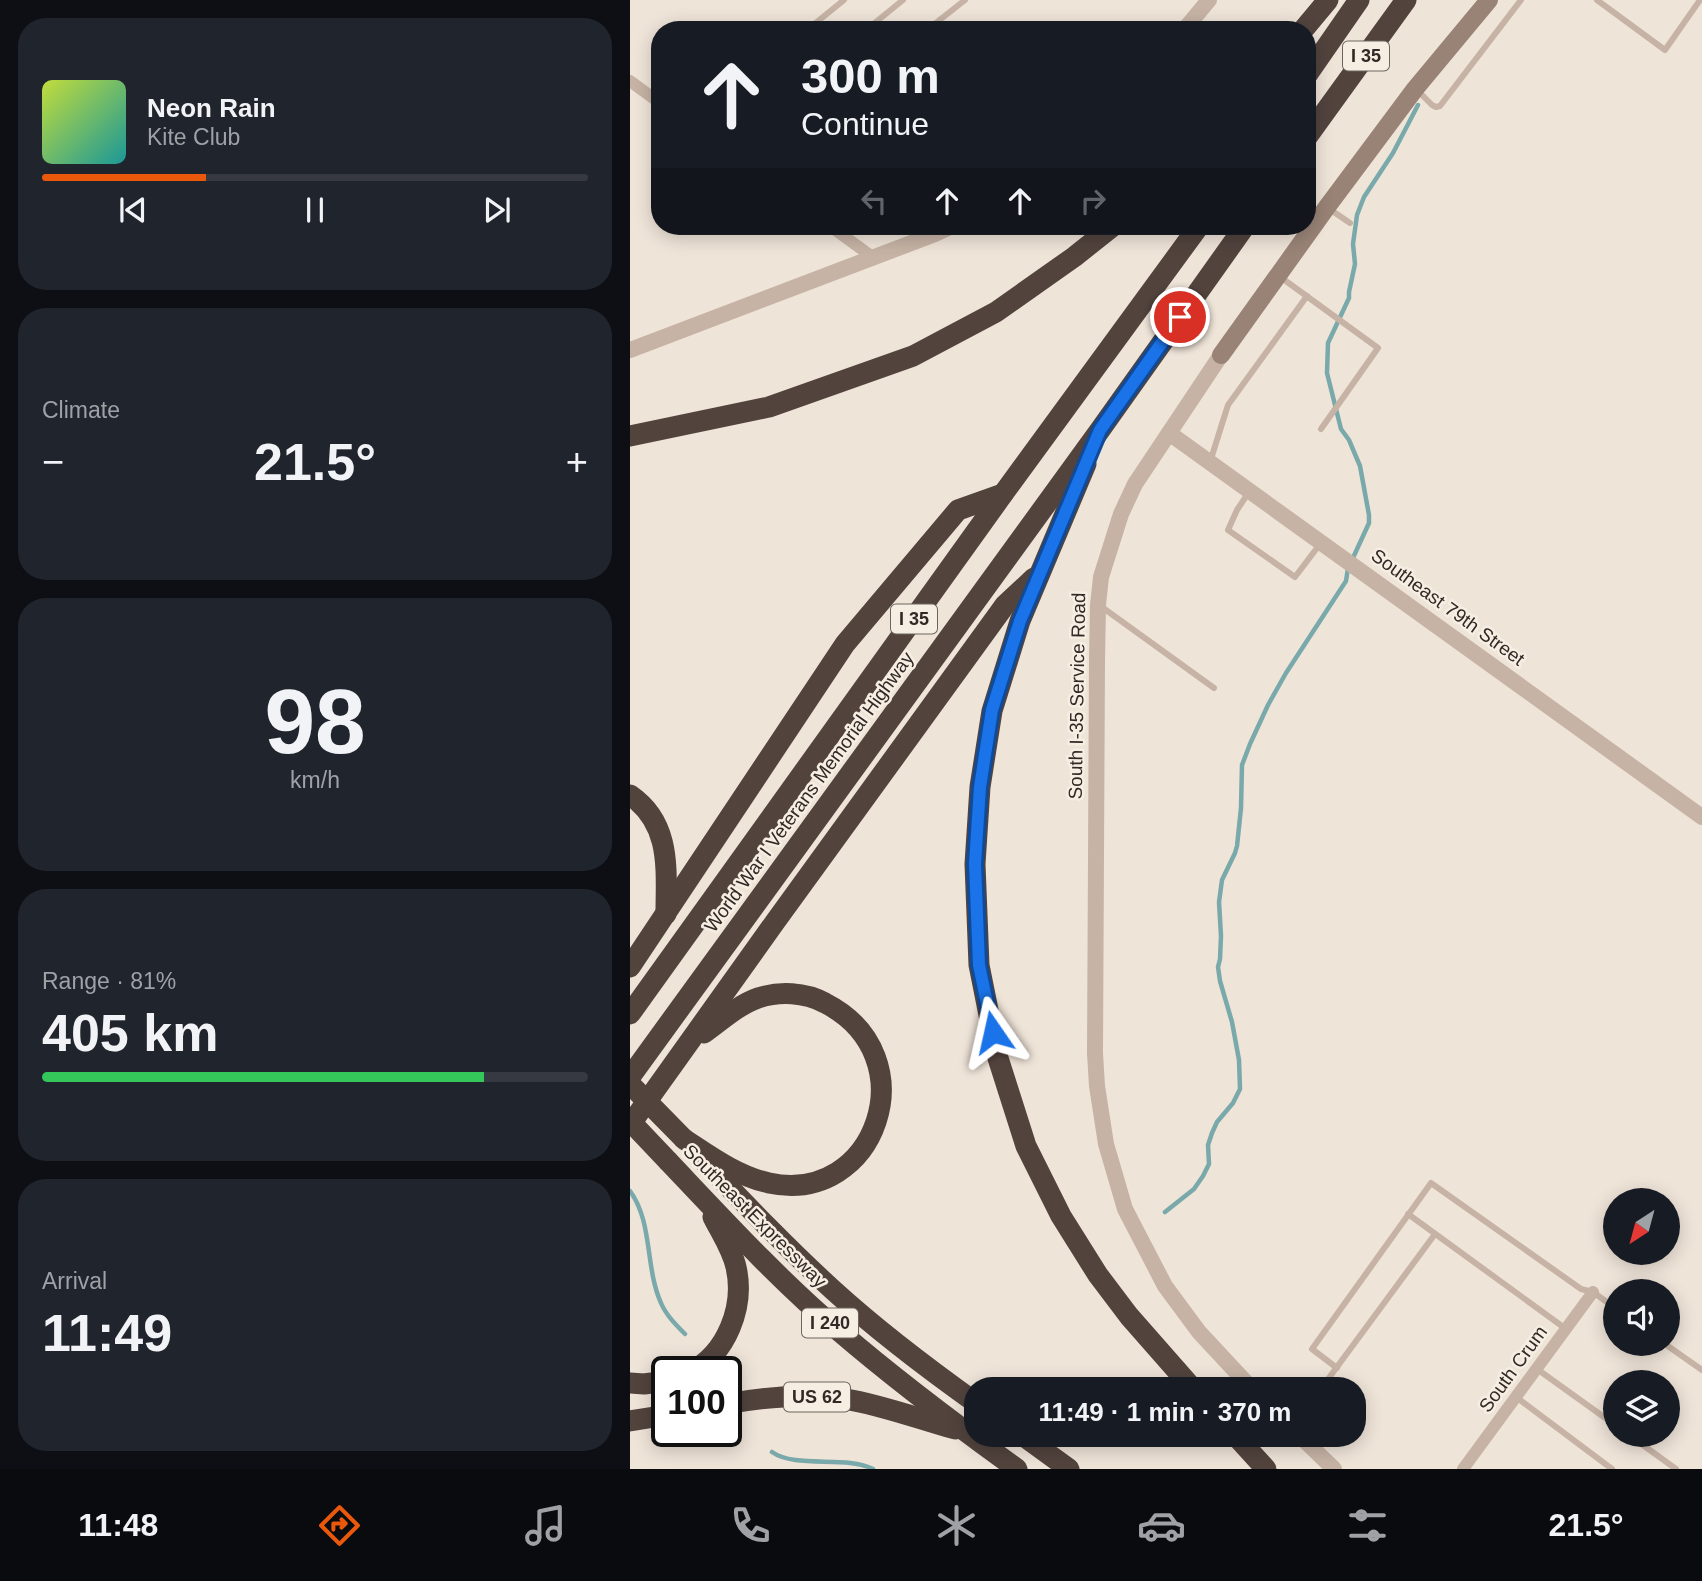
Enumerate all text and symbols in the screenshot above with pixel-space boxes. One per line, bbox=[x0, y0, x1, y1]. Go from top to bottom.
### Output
road number: I 35 bbox=[1343, 42, 1389, 70]
icon: ahead bbox=[686, 49, 777, 140]
text: 300 m bbox=[801, 49, 940, 103]
text: Neon Rain bbox=[147, 93, 276, 123]
text: Continue bbox=[801, 106, 929, 142]
text: Kite Club bbox=[147, 124, 240, 150]
icon: left bbox=[855, 182, 893, 220]
icon: ahead bbox=[928, 182, 966, 220]
icon: ahead bbox=[1001, 182, 1039, 220]
icon: right bbox=[1074, 182, 1112, 220]
icon: previous bbox=[114, 191, 152, 229]
icon: pause bbox=[296, 191, 334, 229]
icon: next bbox=[478, 191, 516, 229]
pin bbox=[1150, 287, 1210, 347]
icon: arrive bbox=[1161, 298, 1199, 336]
text: Climate bbox=[42, 397, 120, 423]
text: 21.5° bbox=[254, 433, 376, 491]
text: − bbox=[42, 441, 64, 483]
text: + bbox=[566, 441, 588, 483]
street label: Southeast 79th Street bbox=[1367, 544, 1529, 670]
street label: South I-35 Service Road bbox=[1065, 592, 1089, 800]
road number: I 35 bbox=[891, 604, 937, 634]
street label: World War I Veterans Memorial Highway bbox=[700, 647, 918, 936]
text: 98 bbox=[264, 671, 366, 772]
text: km/h bbox=[290, 767, 340, 793]
text: Range · 81% bbox=[42, 968, 176, 994]
position arrow bbox=[956, 995, 1030, 1069]
text: 405 km bbox=[42, 1004, 218, 1062]
street label: Southeast Expressway bbox=[679, 1140, 831, 1292]
north arrow bbox=[1603, 1188, 1680, 1265]
map controls bbox=[1603, 1188, 1680, 1447]
text: Arrival bbox=[42, 1268, 107, 1294]
button: sound bbox=[1603, 1279, 1680, 1356]
text: 11:49 bbox=[42, 1304, 172, 1362]
road number: I 240 bbox=[802, 1308, 858, 1338]
street label: South Crum bbox=[1475, 1322, 1551, 1416]
speed limit sign: 100 bbox=[651, 1356, 742, 1447]
button: layers bbox=[1603, 1370, 1680, 1447]
road number: US 62 bbox=[784, 1382, 850, 1412]
text: 11:49 · 1 min · 370 m bbox=[1039, 1397, 1291, 1427]
icon: directions bbox=[315, 1501, 364, 1550]
icon: music bbox=[521, 1501, 570, 1550]
icon: phone bbox=[726, 1501, 775, 1550]
icon: climate bbox=[932, 1501, 981, 1550]
icon: car bbox=[1137, 1501, 1186, 1550]
icon: filters bbox=[1343, 1501, 1392, 1550]
text: 11:48 bbox=[78, 1507, 158, 1543]
text: 21.5° bbox=[1549, 1507, 1624, 1543]

